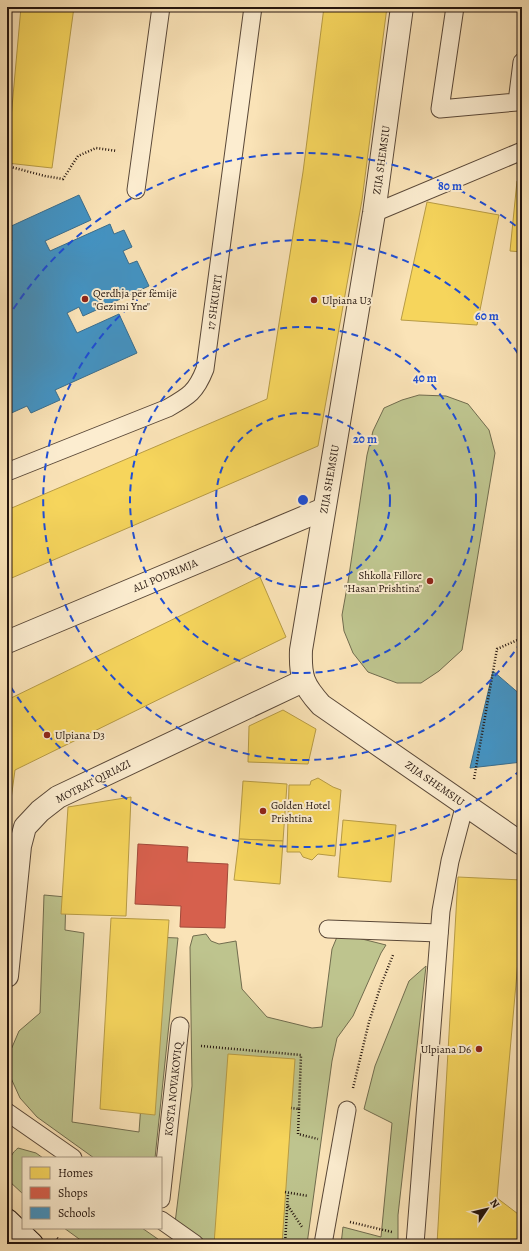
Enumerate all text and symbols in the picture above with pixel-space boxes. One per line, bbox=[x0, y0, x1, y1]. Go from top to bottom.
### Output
street label: ZIJA SHEMSIU bbox=[369, 124, 394, 196]
text: 80 m bbox=[438, 178, 462, 194]
street label: 17 SHKURTI bbox=[203, 273, 226, 331]
place label: Qerdhja për fëmijë "Gezimi Yne" bbox=[93, 286, 177, 314]
place label: Ulpiana U3 bbox=[322, 293, 372, 308]
marker: Qerdhja për fëmijë "Gezimi Yne" bbox=[80, 294, 90, 304]
marker: Ulpiana U3 bbox=[309, 295, 319, 305]
text: 60 m bbox=[475, 308, 499, 324]
text: 40 m bbox=[413, 370, 437, 386]
text: 20 m bbox=[353, 431, 377, 447]
street label: ZIJA SHEMSIU bbox=[316, 443, 343, 515]
centre of rings bbox=[296, 493, 310, 507]
street label: ALI PODRIMJA bbox=[129, 555, 201, 596]
place label: Shkolla Fillore "Hasan Prishtina" bbox=[344, 568, 422, 596]
marker: Shkolla Fillore "Hasan Prishtina" bbox=[425, 576, 435, 586]
place label: Ulpiana D3 bbox=[55, 728, 105, 743]
marker: Ulpiana D3 bbox=[42, 730, 52, 740]
street label: MOTRAT QIRIAZI bbox=[53, 756, 133, 807]
street label: ZIJA SHEMSIU bbox=[402, 757, 468, 810]
place label: Golden Hotel Prishtina bbox=[271, 798, 330, 826]
marker: Golden Hotel Prishtina bbox=[258, 806, 268, 816]
street label: KOSTA NOVAKOVIQ bbox=[161, 1040, 186, 1137]
place label: Ulpiana D6 bbox=[421, 1042, 471, 1057]
marker: Ulpiana D6 bbox=[474, 1044, 484, 1054]
legend bbox=[22, 1157, 162, 1229]
text: Homes bbox=[58, 1165, 93, 1181]
text: Shops bbox=[58, 1185, 88, 1201]
north arrow bbox=[467, 1189, 507, 1229]
text: N bbox=[486, 1196, 503, 1211]
text: Schools bbox=[58, 1205, 95, 1221]

